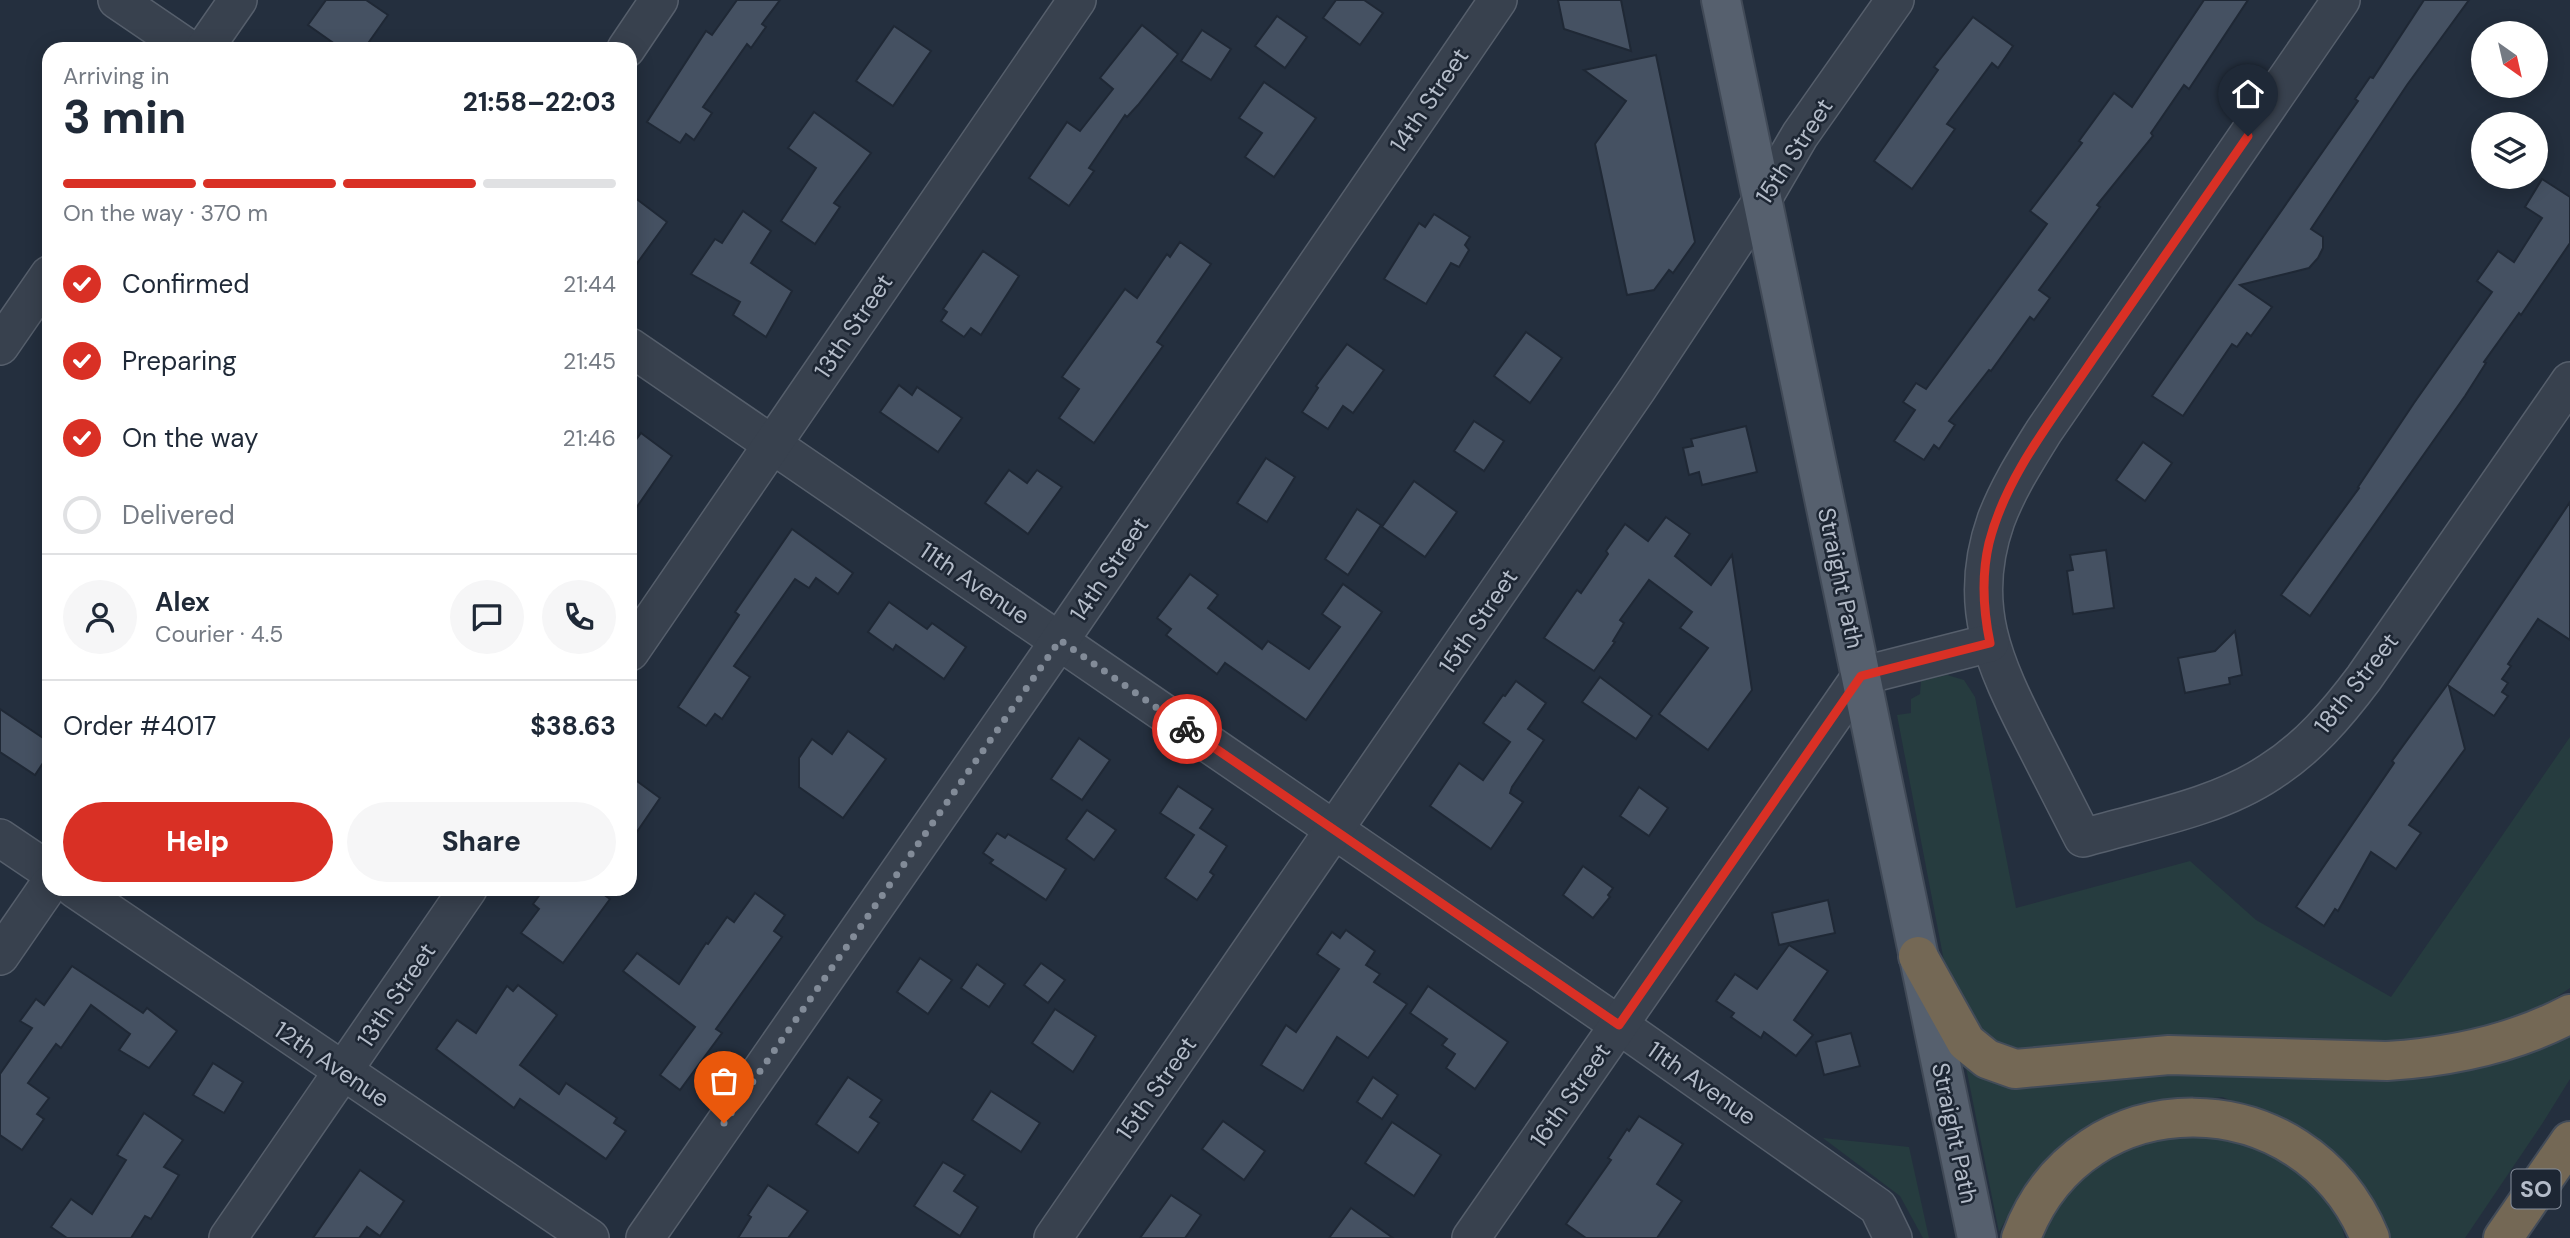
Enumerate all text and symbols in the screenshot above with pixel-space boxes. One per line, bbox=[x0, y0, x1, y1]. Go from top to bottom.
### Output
north arrow bbox=[2471, 21, 2548, 98]
map controls bbox=[2471, 21, 2548, 189]
street label: 14th Street bbox=[1383, 42, 1475, 158]
text: Arriving in bbox=[63, 61, 169, 91]
pin bbox=[2218, 64, 2278, 136]
icon: home bbox=[2229, 75, 2267, 113]
text: 21:58–22:03 bbox=[463, 85, 616, 119]
text: 3 min bbox=[63, 87, 186, 147]
street label: 15th Street bbox=[1748, 92, 1840, 210]
button: layers bbox=[2471, 112, 2548, 189]
text: On the way · 370 m bbox=[63, 198, 268, 228]
icon: check bbox=[63, 265, 101, 303]
text: Confirmed bbox=[122, 267, 249, 301]
street label: 13th Street bbox=[807, 268, 899, 384]
text: 21:44 bbox=[563, 269, 616, 299]
icon: check bbox=[63, 342, 101, 380]
text: Preparing bbox=[122, 344, 237, 378]
text: 21:45 bbox=[563, 346, 616, 376]
icon: check bbox=[63, 419, 101, 457]
text: On the way bbox=[122, 421, 258, 455]
text: 21:46 bbox=[563, 423, 616, 453]
text: Delivered bbox=[122, 498, 235, 532]
street label: Straight Path bbox=[1811, 505, 1871, 651]
street label: 14th Street bbox=[1063, 511, 1155, 627]
street label: 11th Avenue bbox=[914, 535, 1036, 631]
street label: 15th Street bbox=[1432, 563, 1524, 679]
button: person bbox=[63, 580, 137, 654]
button: chat bbox=[450, 580, 524, 654]
button: phone bbox=[542, 580, 616, 654]
text: Alex bbox=[155, 585, 210, 619]
text: Courier · 4.5 bbox=[155, 619, 283, 649]
street label: 18th Street bbox=[2307, 626, 2405, 740]
courier bbox=[1152, 694, 1222, 764]
text: Order #4017 bbox=[63, 709, 216, 743]
text: $38.63 bbox=[530, 709, 616, 743]
icon: bike bbox=[1168, 710, 1206, 748]
button: Help bbox=[63, 802, 333, 882]
button: Share bbox=[347, 802, 616, 882]
street label: 13th Street bbox=[350, 937, 442, 1053]
street label: 12th Avenue bbox=[268, 1014, 396, 1114]
street label: 15th Street bbox=[1109, 1030, 1203, 1146]
street label: 11th Avenue bbox=[1641, 1034, 1763, 1132]
street label: 16th Street bbox=[1523, 1037, 1617, 1153]
pin bbox=[694, 1051, 754, 1123]
street label: Straight Path bbox=[1925, 1060, 1985, 1206]
icon: bag bbox=[705, 1062, 743, 1100]
road number: SO bbox=[2512, 1170, 2560, 1208]

